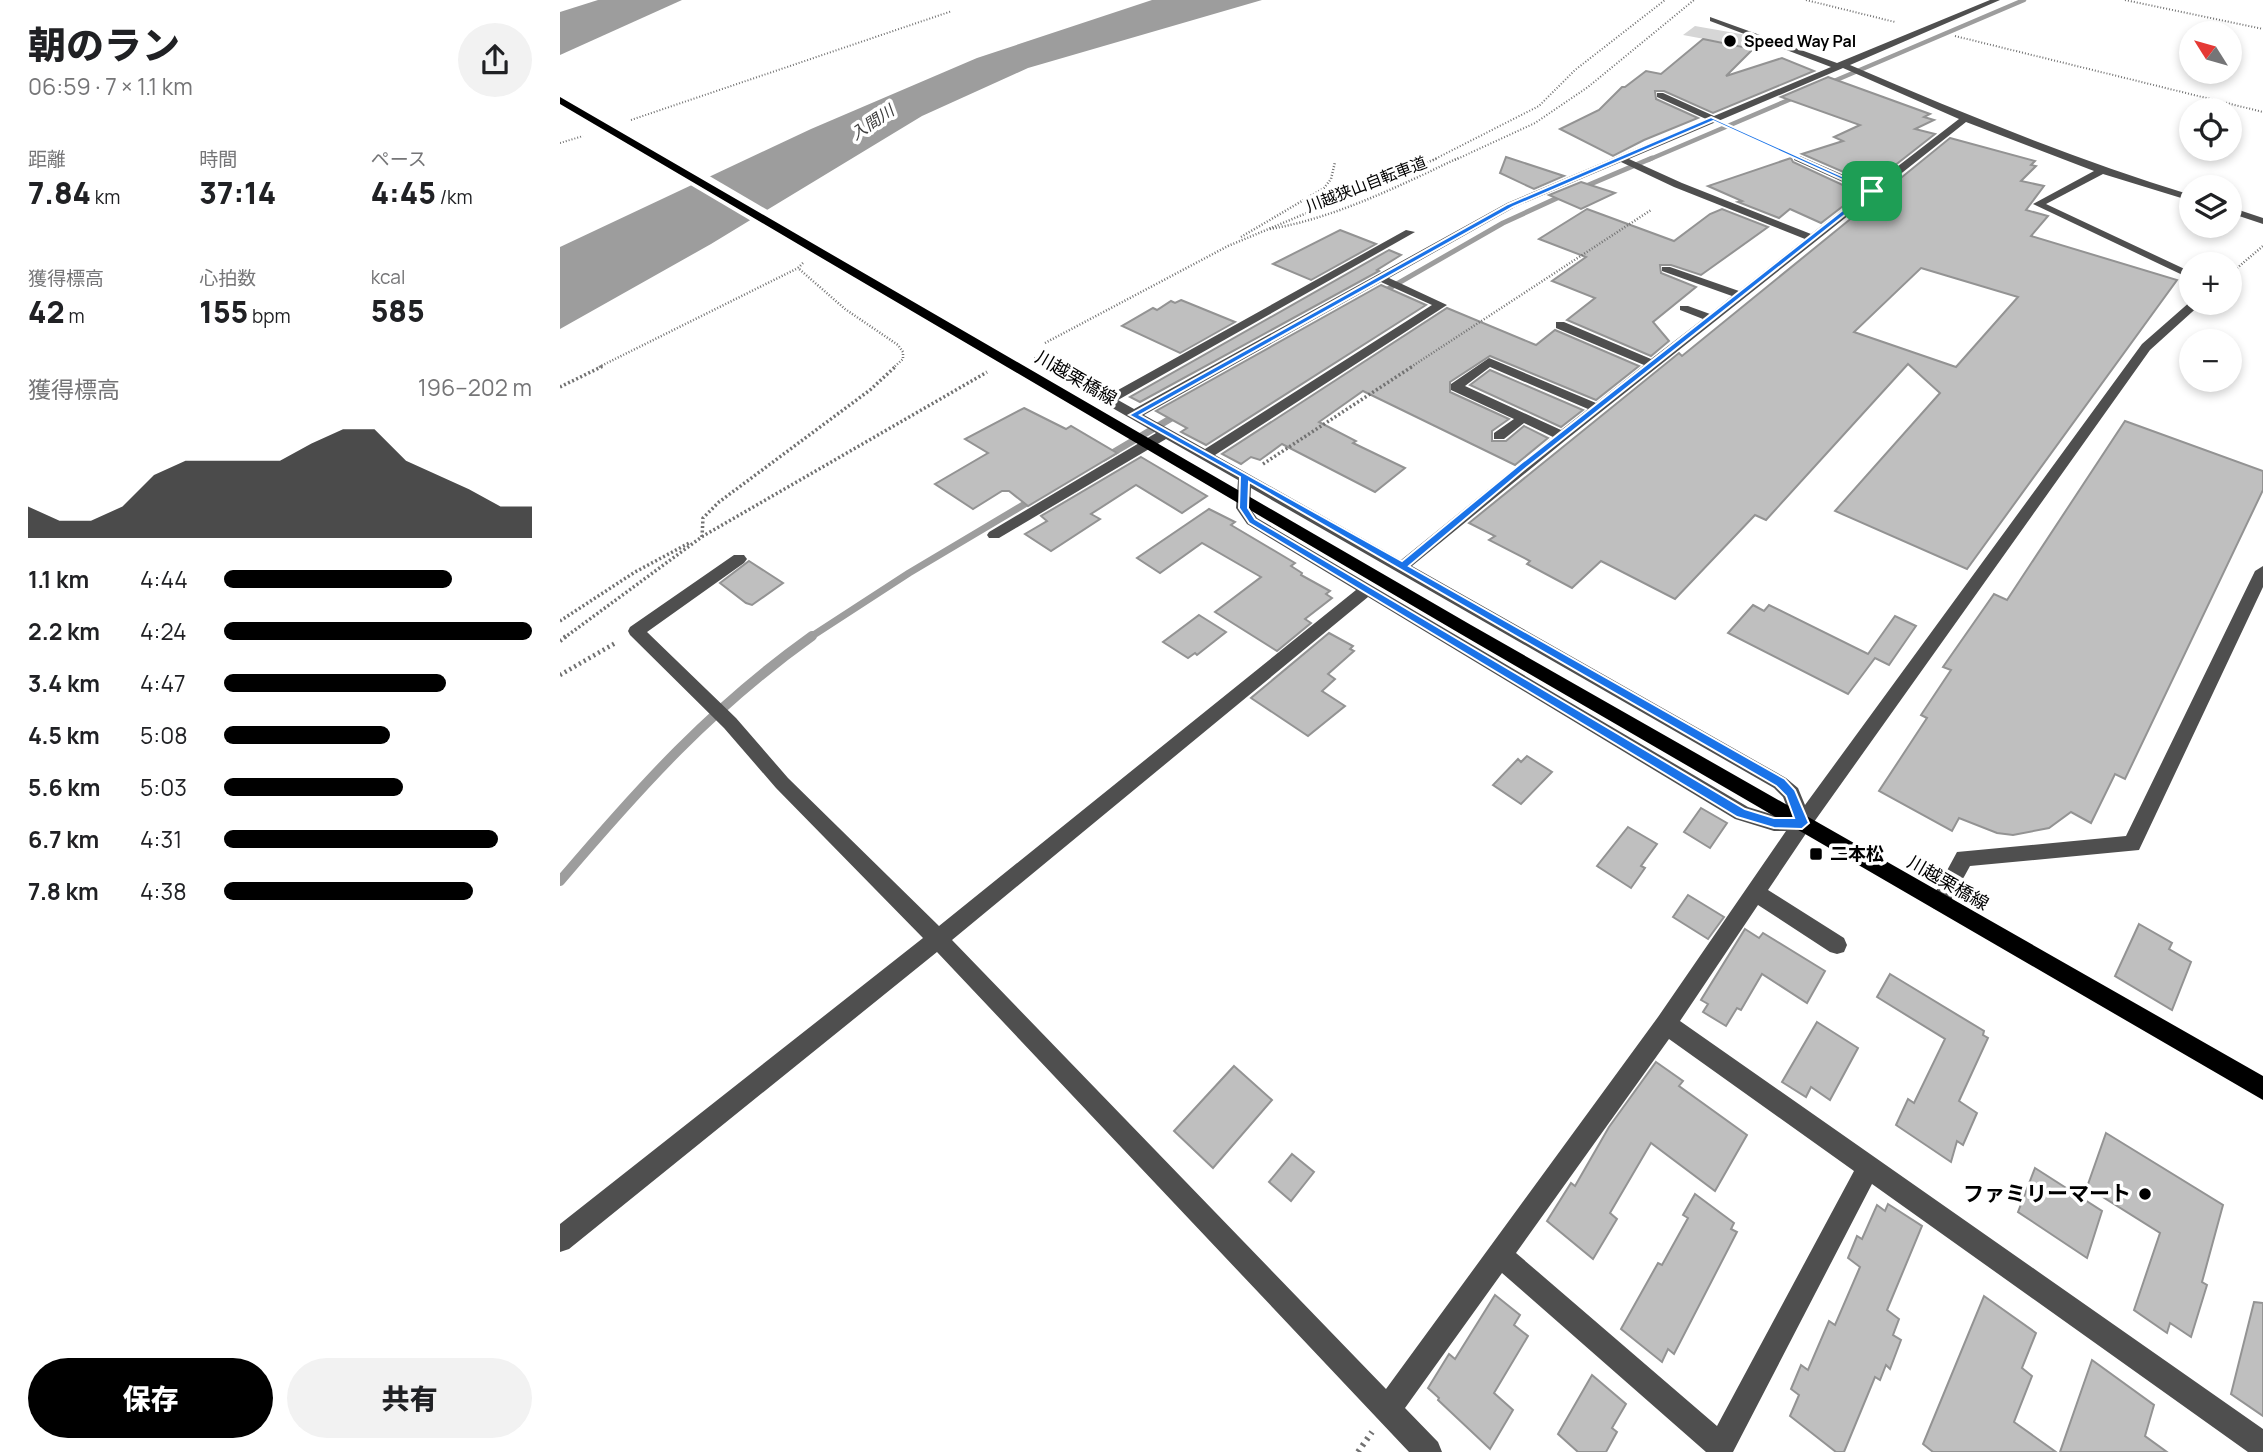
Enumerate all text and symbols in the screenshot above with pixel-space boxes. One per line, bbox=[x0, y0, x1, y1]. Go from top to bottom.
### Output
text: 朝のラン bbox=[28, 18, 180, 70]
north arrow bbox=[2179, 21, 2242, 84]
map controls bbox=[2179, 21, 2242, 392]
button: share bbox=[458, 23, 532, 97]
place label: Speed Way Pal bbox=[1744, 30, 1856, 52]
marker: Speed Way Pal bbox=[1722, 33, 1738, 49]
text: 06:59 · 7 × 1.1 km bbox=[28, 70, 193, 102]
water label: 入間川 bbox=[846, 98, 900, 145]
button: locate bbox=[2179, 98, 2242, 161]
text: 距離 bbox=[28, 146, 66, 172]
text: 時間 bbox=[199, 146, 237, 172]
text: ペース bbox=[371, 146, 427, 172]
street label: 川越狭山自転車道 bbox=[1302, 151, 1430, 217]
pin bbox=[1842, 161, 1902, 221]
text: 7.84 bbox=[28, 172, 91, 213]
text: 37:14 bbox=[199, 172, 276, 213]
text: 4:45 bbox=[371, 172, 436, 213]
icon: arrive bbox=[1853, 172, 1891, 210]
button: layers bbox=[2179, 175, 2242, 238]
text: km bbox=[91, 184, 120, 210]
text: /km bbox=[436, 184, 473, 210]
button: + bbox=[2179, 252, 2242, 315]
text: kcal bbox=[371, 264, 405, 290]
text: 獲得標高 bbox=[28, 265, 104, 291]
text: 心拍数 bbox=[199, 265, 256, 291]
text: 585 bbox=[371, 290, 425, 331]
text: 42 bbox=[28, 291, 65, 332]
text: 155 bbox=[199, 291, 248, 332]
text: m bbox=[65, 303, 85, 329]
text: bpm bbox=[248, 303, 291, 329]
button: − bbox=[2179, 329, 2242, 392]
street label: 川越栗橋線 bbox=[1032, 344, 1121, 410]
text: 196–202 m bbox=[418, 371, 532, 403]
text: 獲得標高 bbox=[28, 373, 120, 405]
text: 1.1 km bbox=[28, 563, 89, 595]
text: 4:44 bbox=[140, 563, 188, 595]
text: 2.2 km bbox=[28, 615, 100, 647]
text: 4:24 bbox=[140, 615, 187, 647]
text: 3.4 km bbox=[28, 667, 100, 699]
text: 4:47 bbox=[140, 667, 186, 699]
text: 4.5 km bbox=[28, 719, 100, 751]
text: 5:08 bbox=[140, 719, 188, 751]
text: 5.6 km bbox=[28, 771, 100, 803]
text: 5:03 bbox=[140, 771, 187, 803]
text: 6.7 km bbox=[28, 823, 99, 855]
text: 4:31 bbox=[140, 823, 182, 855]
place label: 二本松 bbox=[1830, 841, 1884, 865]
marker: 二本松 bbox=[1808, 846, 1824, 862]
street label: 川越栗橋線 bbox=[1904, 849, 1993, 915]
text: 7.8 km bbox=[28, 875, 99, 907]
text: 4:38 bbox=[140, 875, 187, 907]
place label: ファミリーマート bbox=[1963, 1179, 2131, 1207]
marker: ファミリーマート bbox=[2137, 1186, 2153, 1202]
button: 保存 bbox=[28, 1358, 273, 1438]
button: 共有 bbox=[287, 1358, 532, 1438]

